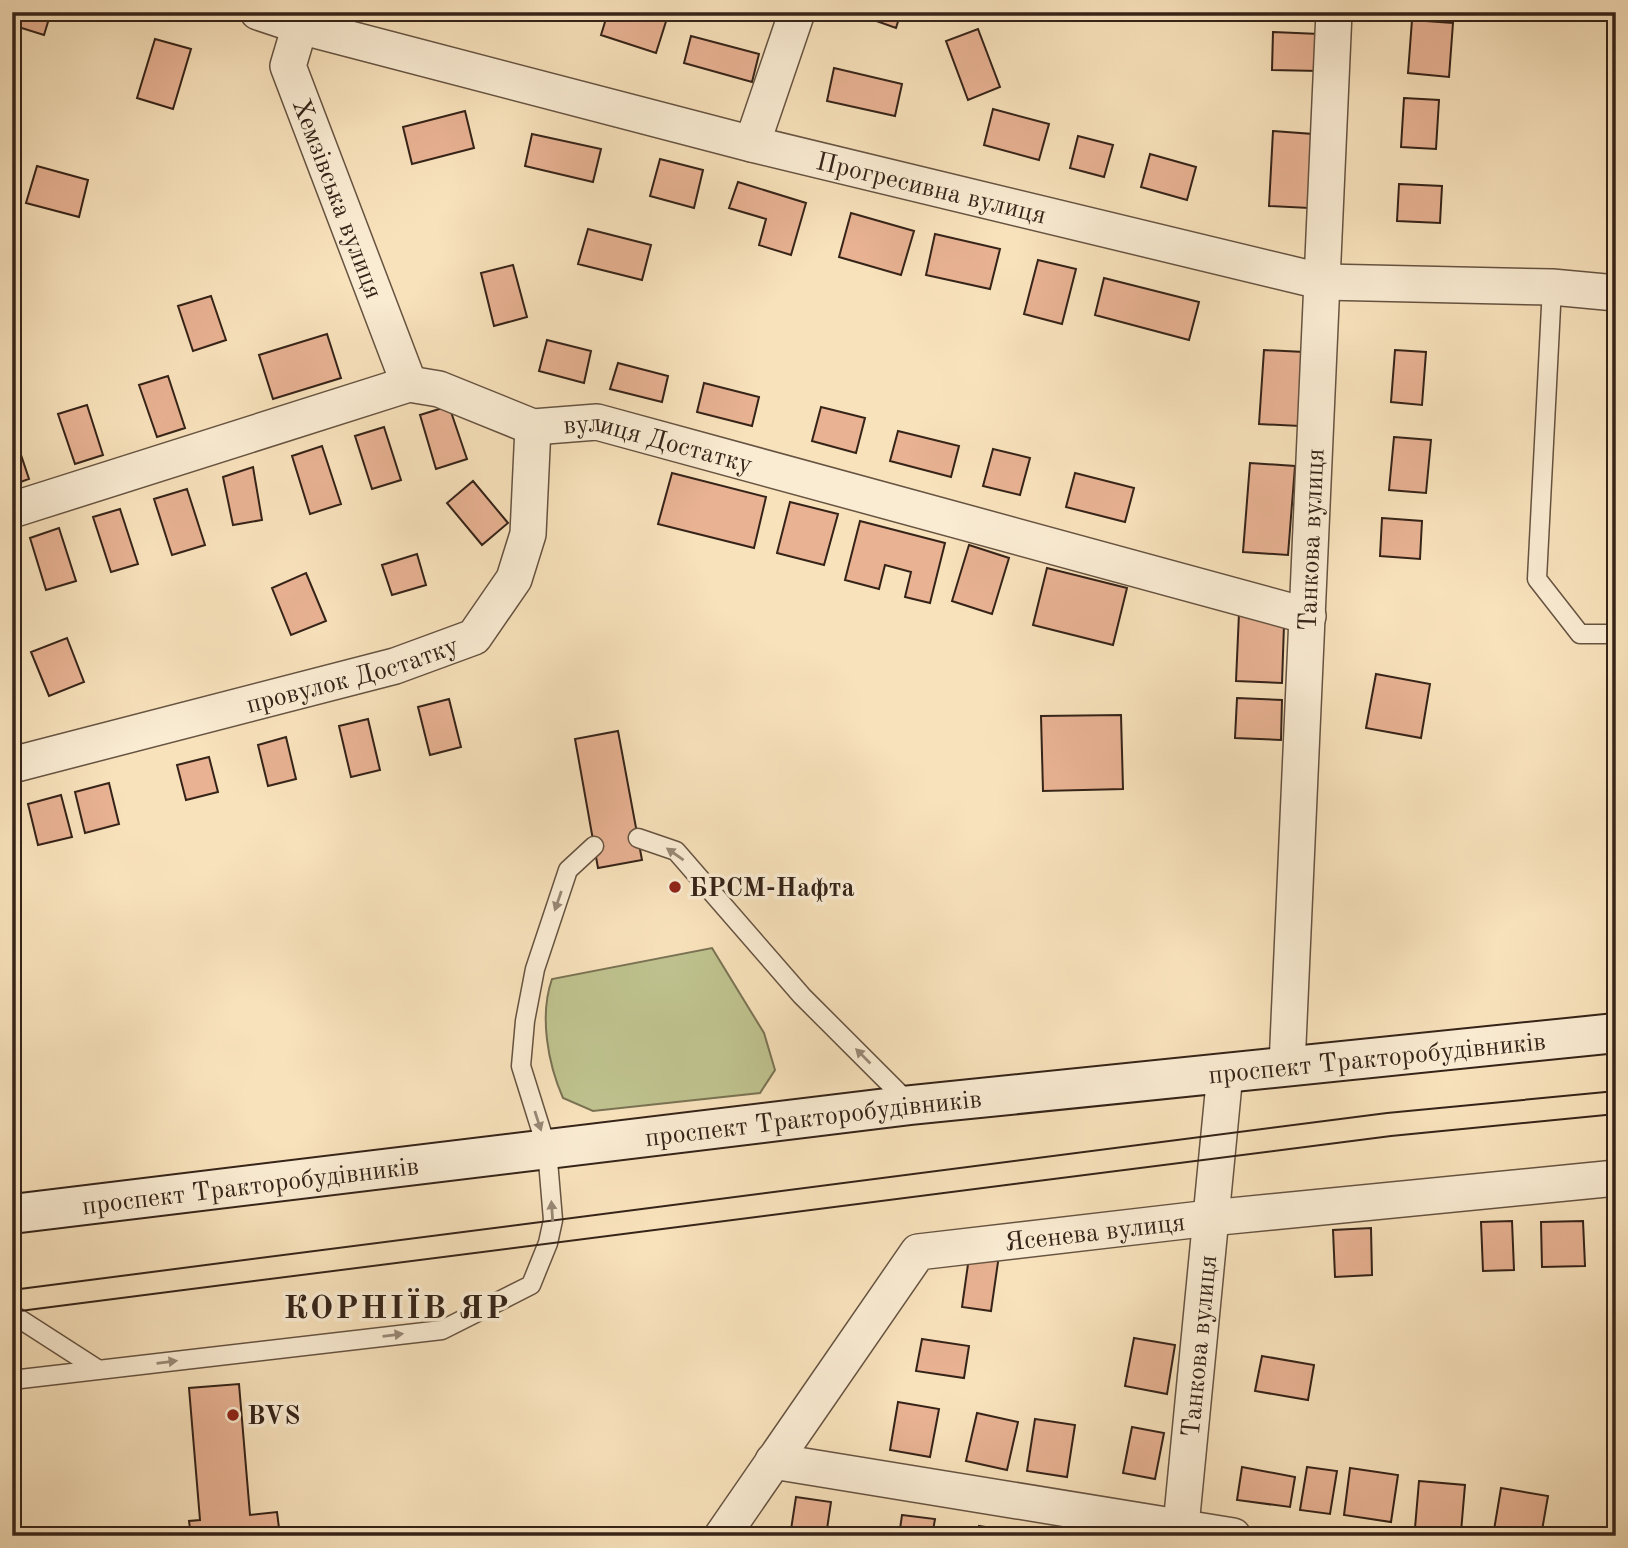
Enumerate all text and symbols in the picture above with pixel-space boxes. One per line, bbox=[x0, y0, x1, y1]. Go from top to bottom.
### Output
street label: Хемзівська вулиця bbox=[287, 96, 386, 303]
street label: Прогресивна вулиця bbox=[813, 149, 1049, 229]
street label: вулиця Достатку bbox=[562, 411, 755, 479]
street label: Танкова вулиця bbox=[1295, 448, 1330, 631]
street label: провулок Достатку bbox=[244, 633, 463, 719]
one-way arrow bbox=[665, 848, 685, 861]
place label: БРСМ-Нафта bbox=[689, 876, 855, 903]
marker: БРСМ-Нафта bbox=[667, 879, 683, 895]
one-way arrow bbox=[552, 890, 562, 911]
street label: проспект Тракторобудівників bbox=[1207, 1029, 1547, 1090]
one-way arrow bbox=[854, 1048, 871, 1065]
street label: проспект Тракторобудівників bbox=[644, 1087, 983, 1152]
one-way arrow bbox=[533, 1111, 544, 1132]
street label: проспект Тракторобудівників bbox=[81, 1154, 420, 1220]
one-way arrow bbox=[546, 1199, 557, 1221]
street label: Ясенева вулиця bbox=[1003, 1210, 1187, 1257]
street label: Танкова вулиця bbox=[1179, 1254, 1222, 1438]
district label: КОРНІЇВ ЯР bbox=[283, 1288, 511, 1326]
one-way arrow bbox=[382, 1330, 404, 1341]
one-way arrow bbox=[156, 1356, 178, 1367]
place label: BVS bbox=[247, 1404, 300, 1430]
marker: BVS bbox=[225, 1407, 241, 1423]

